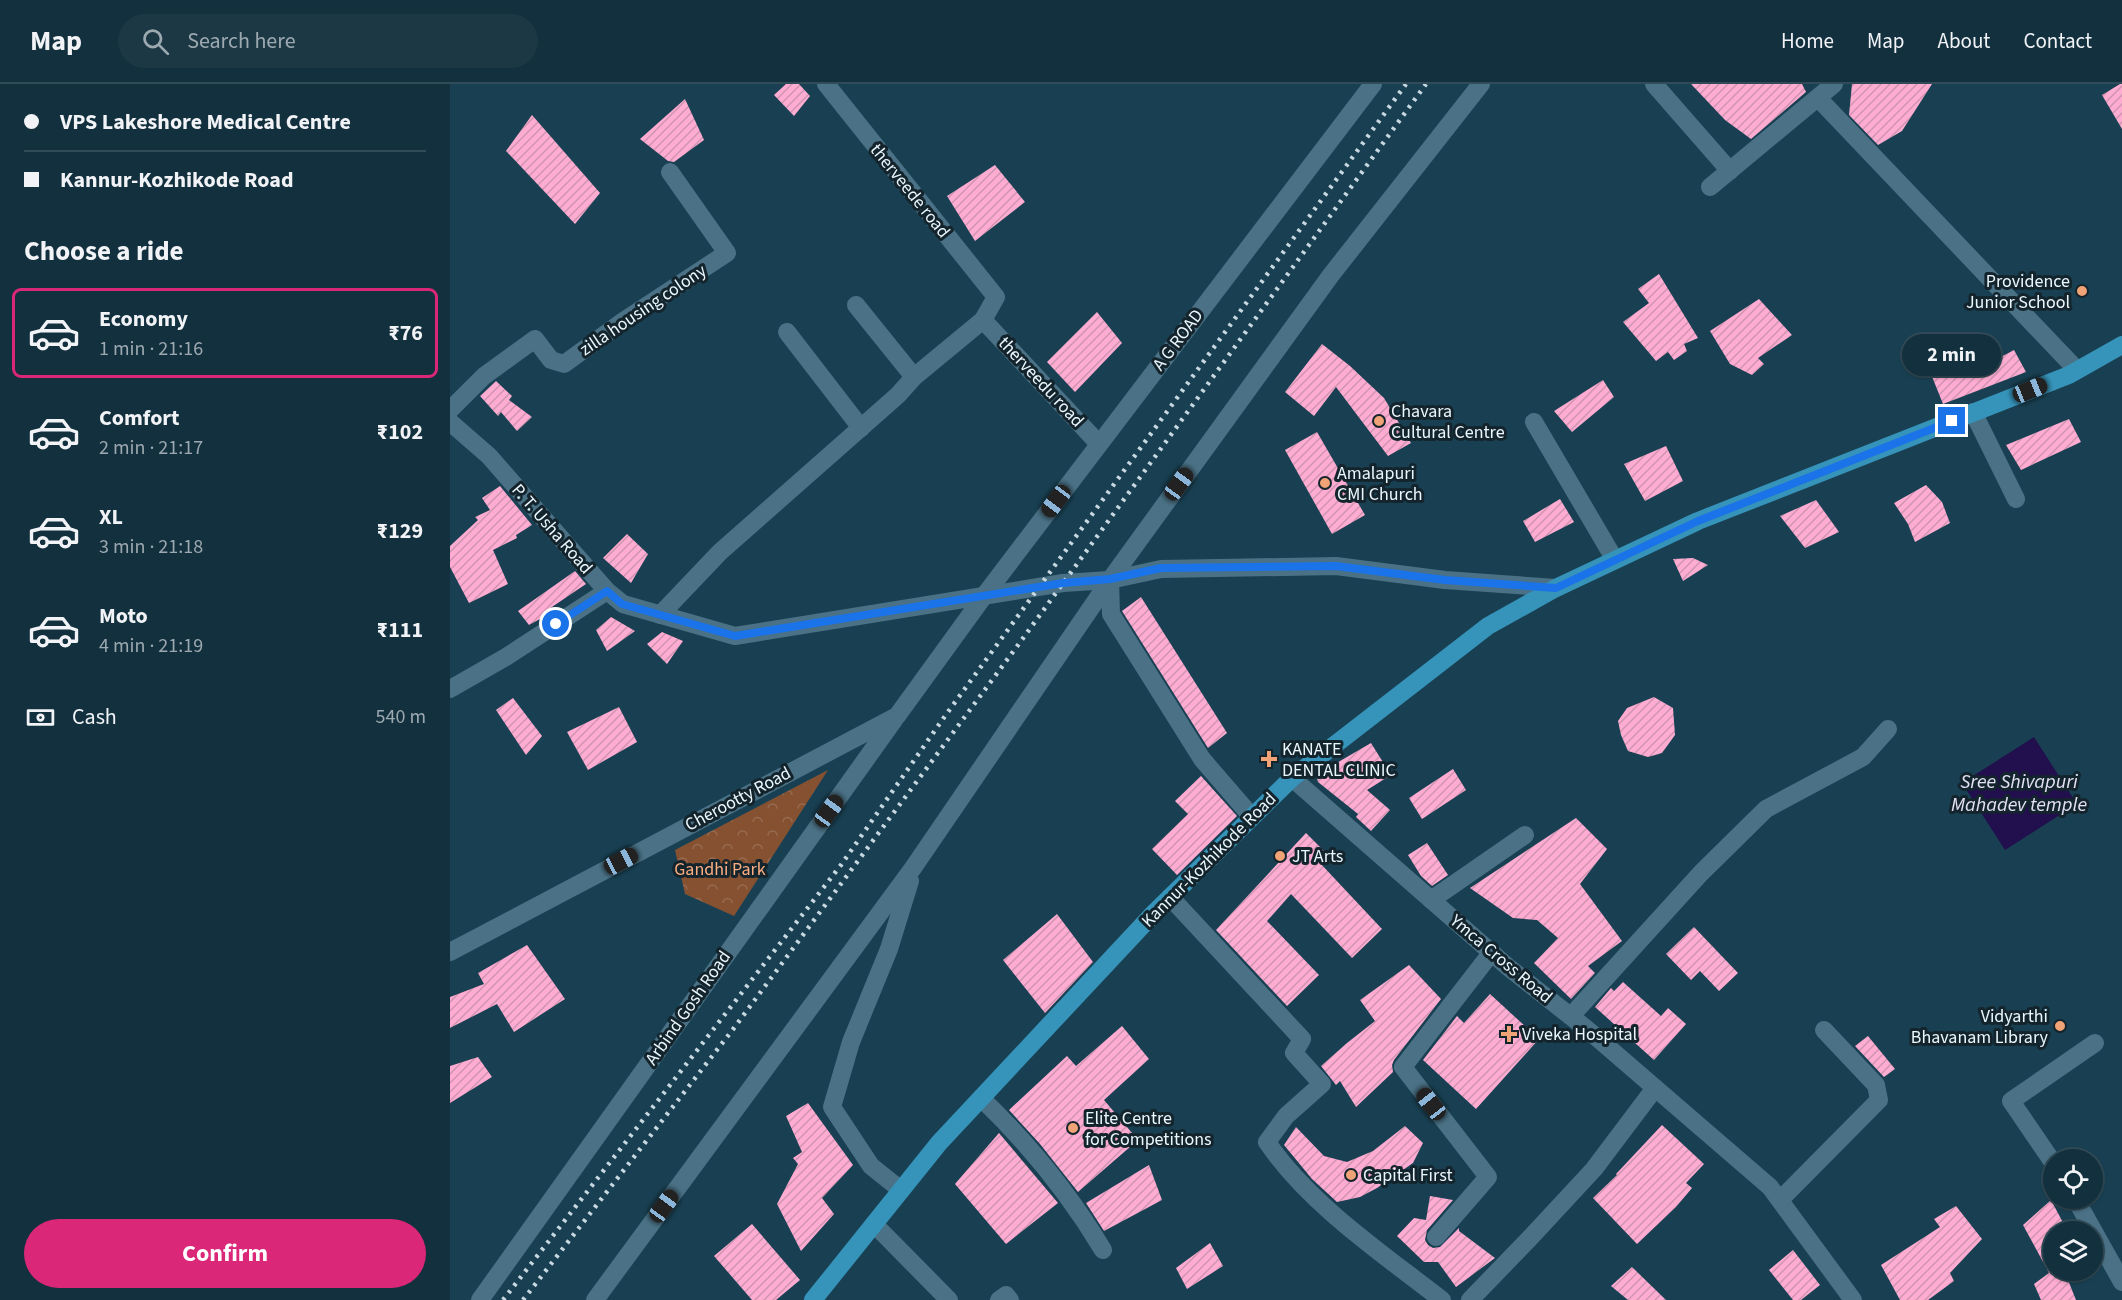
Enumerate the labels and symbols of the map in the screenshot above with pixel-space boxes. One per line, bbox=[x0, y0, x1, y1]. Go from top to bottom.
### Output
street label: therveede road bbox=[864, 139, 956, 243]
street label: zilla housing colony bbox=[575, 258, 712, 362]
place label: Providence Junior School bbox=[1966, 269, 2070, 315]
marker: Providence Junior School bbox=[2075, 284, 2089, 298]
street label: A G ROAD bbox=[1147, 304, 1209, 376]
street label: therveedu road bbox=[992, 331, 1090, 433]
callout: 2 min bbox=[1902, 334, 2002, 376]
car bbox=[2010, 375, 2050, 405]
place label: Chavara Cultural Centre bbox=[1391, 399, 1505, 445]
route end bbox=[1938, 407, 1965, 434]
marker: Chavara Cultural Centre bbox=[1372, 414, 1386, 428]
place label: Amalapuri CMI Church bbox=[1337, 461, 1423, 507]
car bbox=[1161, 464, 1197, 504]
marker: Amalapuri CMI Church bbox=[1318, 476, 1332, 490]
street label: P. T. Usha Road bbox=[506, 478, 598, 580]
car bbox=[1038, 481, 1074, 521]
route start bbox=[542, 610, 569, 637]
place label: KANATE DENTAL CLINIC bbox=[1282, 737, 1396, 783]
marker: KANATE DENTAL CLINIC bbox=[1260, 750, 1278, 768]
street label: Cherootty Road bbox=[681, 761, 795, 837]
water label: Sree Shivapuri Mahadev temple bbox=[1951, 768, 2087, 819]
street label: Kannur-Kozhikode Road bbox=[1136, 787, 1282, 933]
car bbox=[811, 791, 847, 831]
place label: JT Arts bbox=[1292, 844, 1343, 869]
car bbox=[601, 845, 641, 877]
marker: JT Arts bbox=[1273, 849, 1287, 863]
park label: Gandhi Park bbox=[674, 857, 766, 882]
street label: Ymca Cross Road bbox=[1444, 908, 1558, 1009]
street label: Arbind Gosh Road bbox=[639, 946, 737, 1070]
place label: Vidyarthi Bhavanam Library bbox=[1911, 1004, 2049, 1050]
marker: Vidyarthi Bhavanam Library bbox=[2053, 1019, 2067, 1033]
place label: Viveka Hospital bbox=[1522, 1022, 1637, 1047]
marker: Viveka Hospital bbox=[1500, 1025, 1518, 1043]
car bbox=[1413, 1084, 1449, 1124]
place label: Elite Centre for Competitions bbox=[1085, 1106, 1212, 1152]
marker: Elite Centre for Competitions bbox=[1066, 1121, 1080, 1135]
place label: Capital First bbox=[1363, 1163, 1453, 1188]
marker: Capital First bbox=[1344, 1168, 1358, 1182]
car bbox=[646, 1186, 682, 1226]

